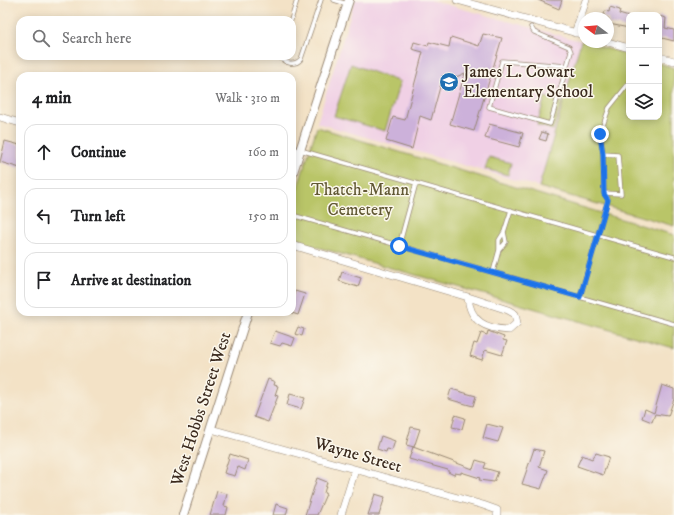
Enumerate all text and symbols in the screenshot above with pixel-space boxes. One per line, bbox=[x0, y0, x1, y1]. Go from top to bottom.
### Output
north arrow bbox=[578, 12, 614, 48]
map controls bbox=[626, 12, 662, 120]
button: + bbox=[626, 12, 662, 48]
search box bbox=[16, 16, 296, 60]
icon: search bbox=[30, 27, 52, 49]
text: Search here bbox=[62, 29, 131, 48]
button: − bbox=[626, 48, 662, 84]
place label: James L. Cowart Elementary School bbox=[461, 61, 593, 103]
school or university icon: James L. Cowart Elementary School bbox=[438, 71, 460, 93]
button: layers bbox=[626, 84, 662, 120]
text: 4 min bbox=[32, 87, 71, 109]
text: Walk · 310 m bbox=[215, 90, 280, 106]
route end bbox=[591, 125, 609, 143]
icon: ahead bbox=[33, 141, 55, 163]
text: Continue bbox=[71, 143, 126, 162]
text: 160 m bbox=[248, 144, 279, 160]
park label: Thatch-Mann Cemetery bbox=[311, 179, 409, 221]
icon: left bbox=[33, 205, 55, 227]
text: Turn left bbox=[71, 207, 125, 226]
text: 150 m bbox=[248, 208, 279, 224]
route start bbox=[390, 237, 408, 255]
icon: arrive bbox=[33, 269, 55, 291]
text: Arrive at destination bbox=[71, 271, 191, 290]
street label: West Hobbs Street West bbox=[165, 329, 236, 490]
street label: Wayne Street bbox=[311, 432, 405, 478]

